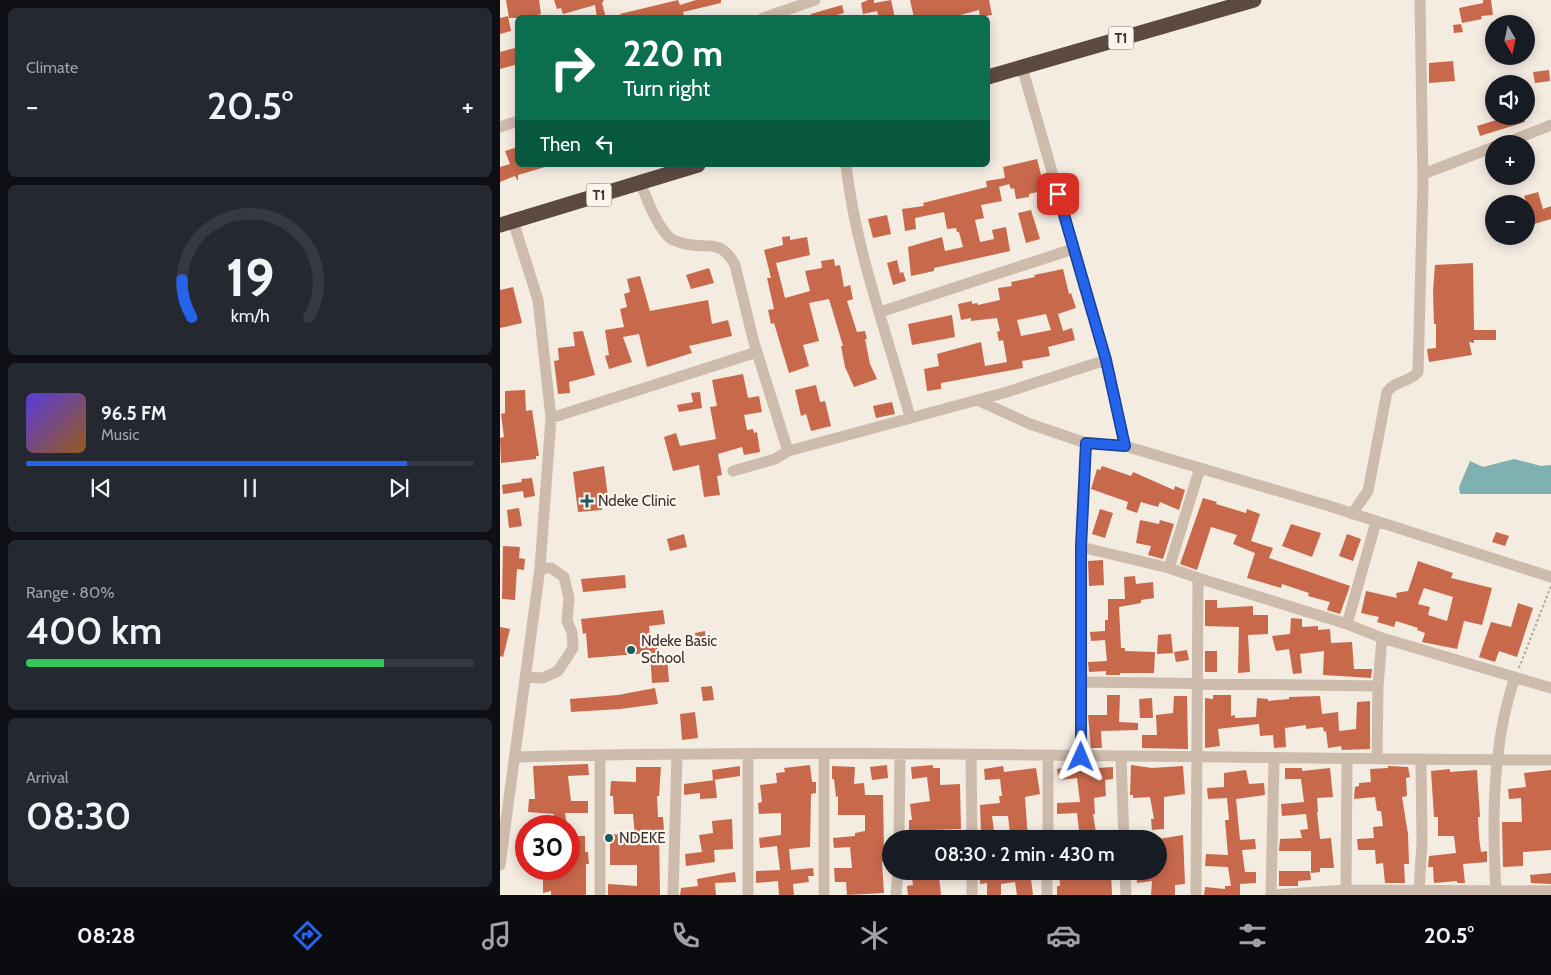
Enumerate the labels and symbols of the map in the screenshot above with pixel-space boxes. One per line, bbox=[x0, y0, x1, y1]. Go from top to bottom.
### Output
north arrow bbox=[1485, 15, 1535, 65]
road number: T1 bbox=[1108, 26, 1134, 49]
pin bbox=[1037, 173, 1079, 215]
road number: T1 bbox=[586, 184, 612, 206]
place label: Ndeke Clinic bbox=[598, 492, 676, 510]
marker: Ndeke Clinic bbox=[580, 494, 594, 508]
place label: Ndeke Basic School bbox=[641, 632, 717, 667]
marker: Ndeke Basic School bbox=[625, 644, 637, 656]
position arrow bbox=[1054, 730, 1106, 782]
speed limit sign: 30 bbox=[515, 815, 580, 880]
place label: NDEKE bbox=[619, 829, 666, 847]
marker: NDEKE bbox=[603, 832, 615, 844]

